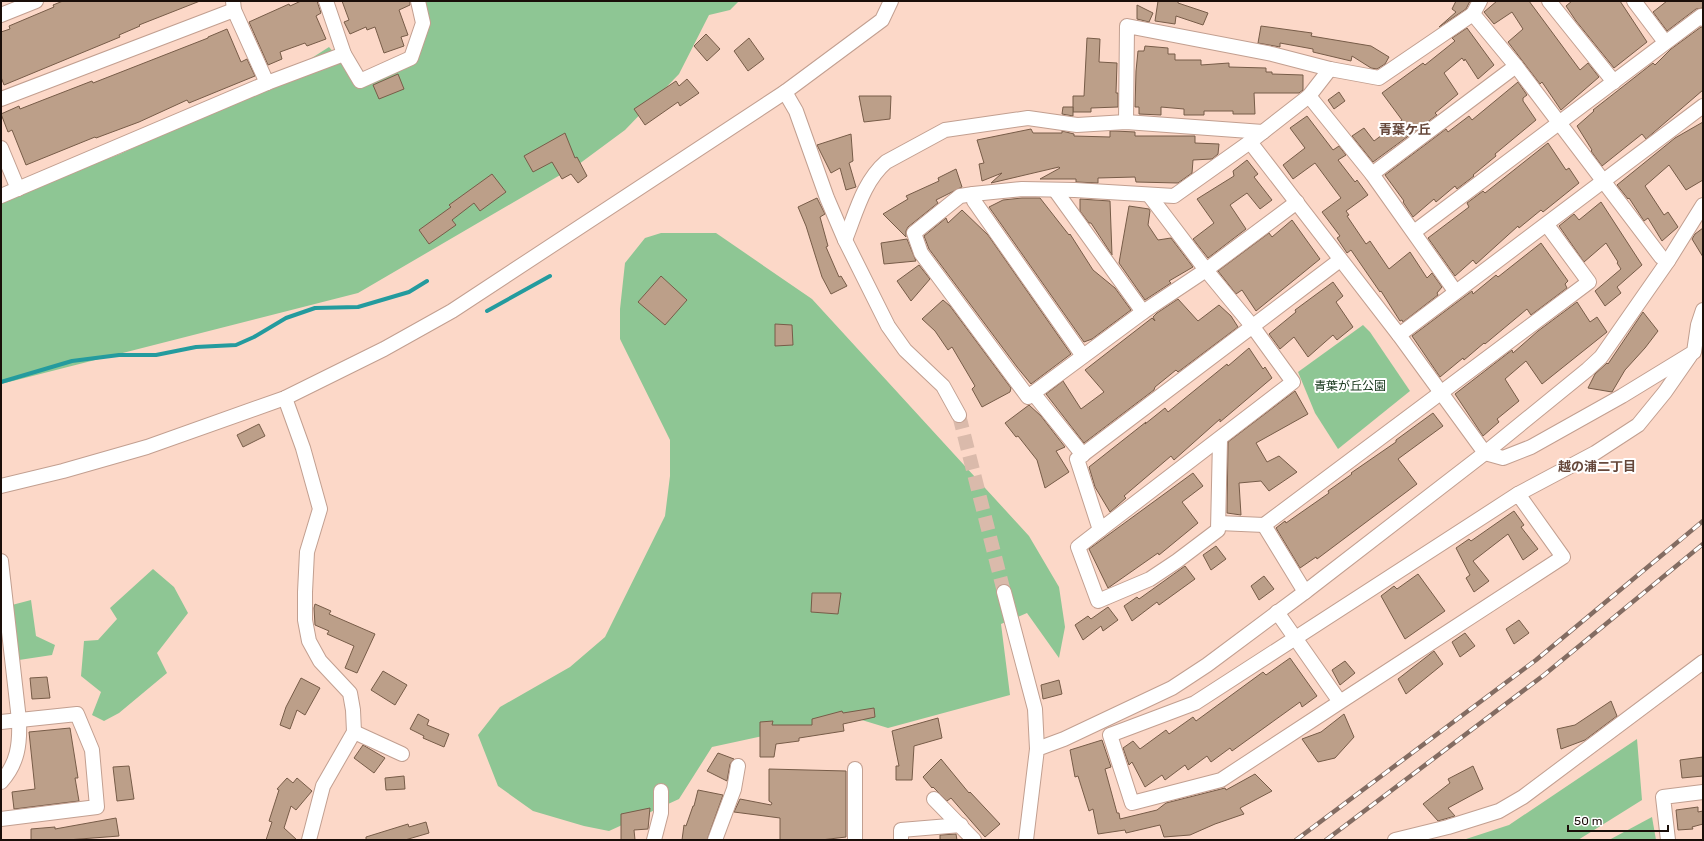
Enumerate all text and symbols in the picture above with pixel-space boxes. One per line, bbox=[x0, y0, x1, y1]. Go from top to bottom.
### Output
district label: 青葉ケ丘 bbox=[1379, 122, 1431, 137]
park label: 青葉が丘公園 bbox=[1314, 379, 1386, 393]
district label: 越の浦二丁目 bbox=[1558, 459, 1636, 474]
scale bar bbox=[1568, 807, 1668, 833]
text: 50 m bbox=[1574, 814, 1602, 828]

